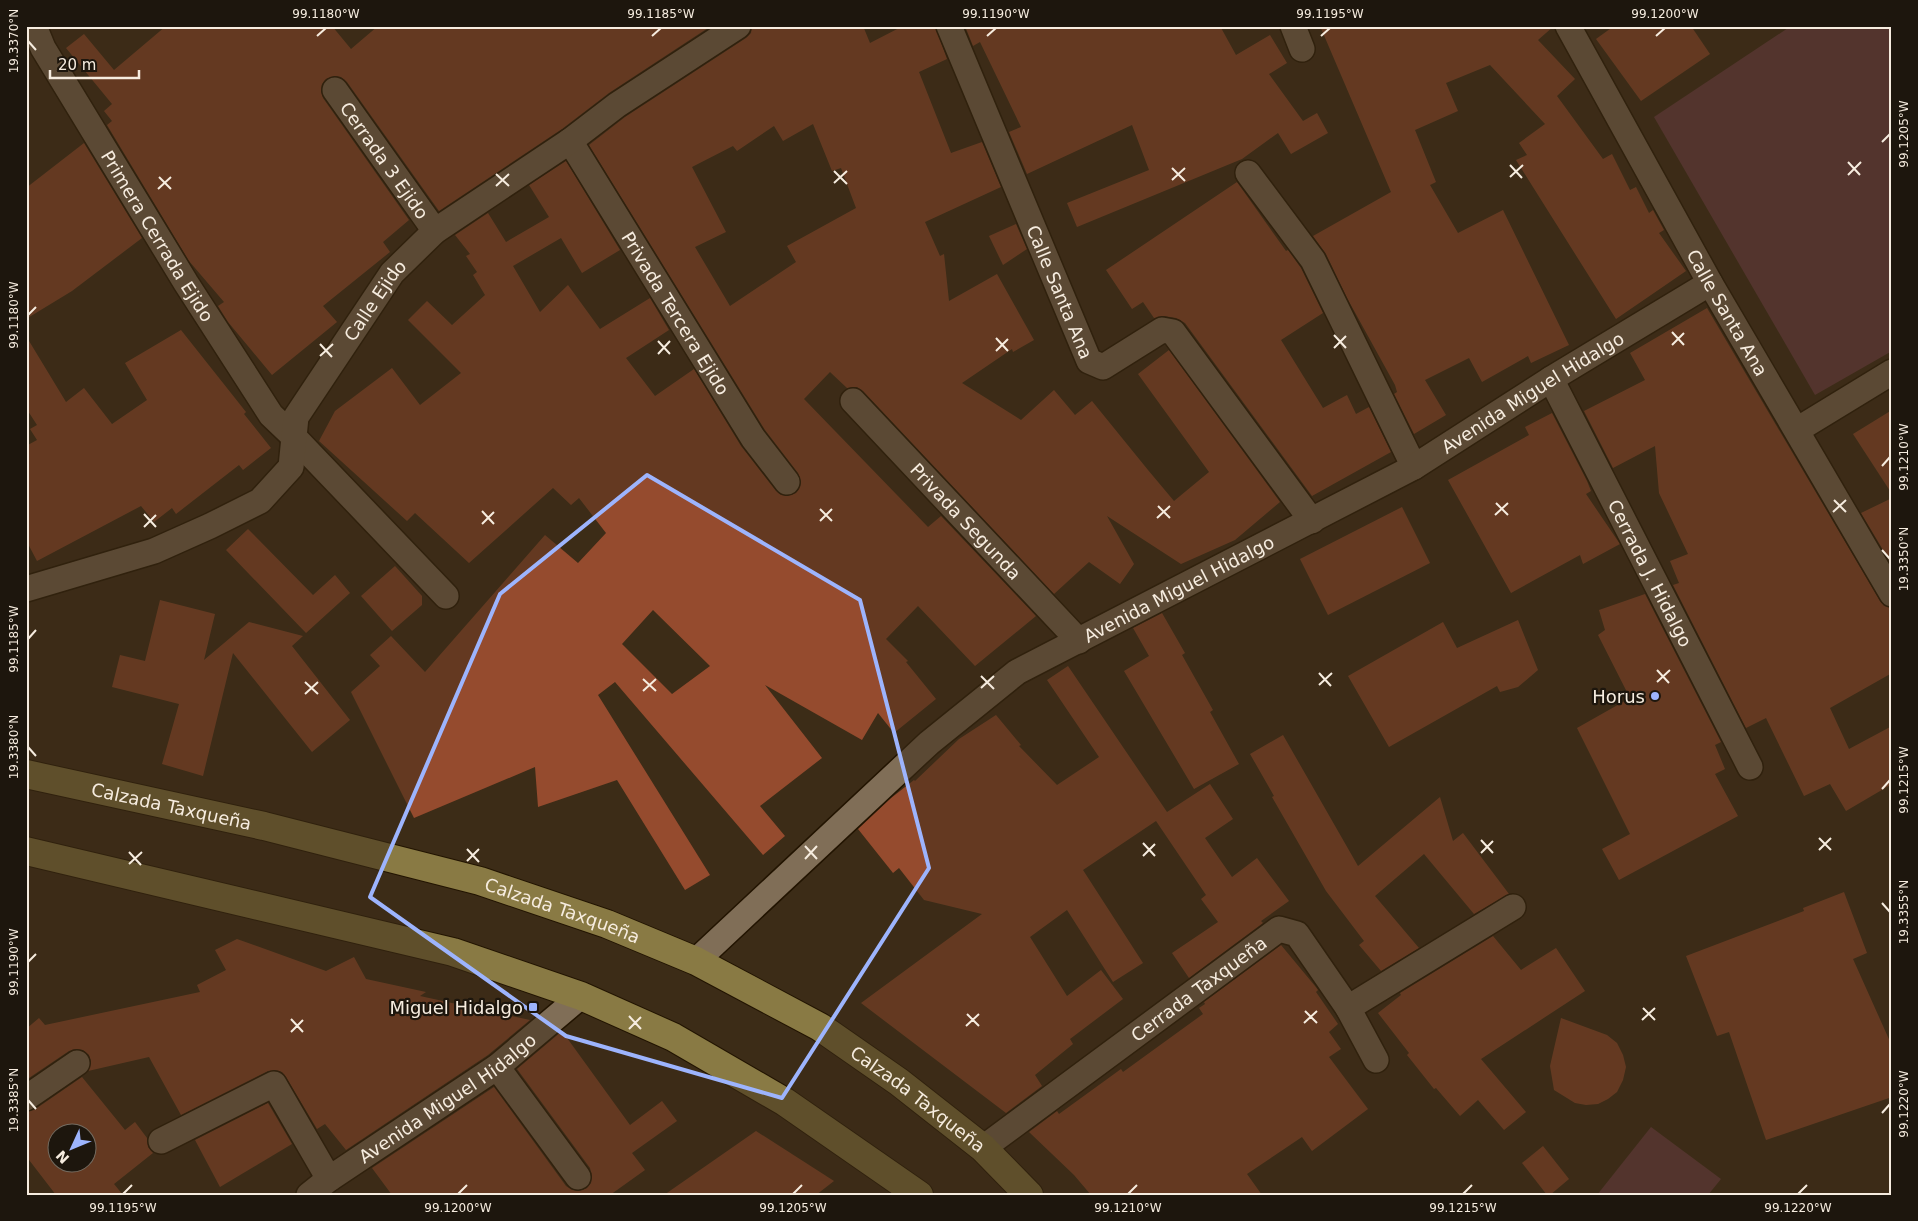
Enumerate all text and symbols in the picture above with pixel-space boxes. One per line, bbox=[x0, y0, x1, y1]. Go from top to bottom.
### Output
text: 99.1180°W bbox=[292, 7, 360, 21]
text: 99.1185°W bbox=[627, 7, 695, 21]
text: 99.1190°W bbox=[962, 7, 1030, 21]
text: 99.1195°W bbox=[1296, 7, 1364, 21]
text: 99.1200°W bbox=[1631, 7, 1699, 21]
text: 19.3370°N bbox=[7, 9, 21, 73]
scale bar bbox=[50, 48, 139, 80]
text: 20 m bbox=[58, 56, 96, 74]
street label: Cerrada 3 Ejido bbox=[336, 98, 433, 223]
text: 99.1205°W bbox=[1897, 100, 1911, 168]
street label: Primera Cerrada Ejido bbox=[97, 147, 218, 325]
street label: Calle Santa Ana bbox=[1023, 222, 1097, 362]
street label: Privada Tercera Ejido bbox=[618, 227, 734, 398]
street label: Calle Santa Ana bbox=[1683, 245, 1773, 380]
street label: Calle Ejido bbox=[339, 255, 410, 345]
text: 99.1180°W bbox=[7, 281, 21, 349]
street label: Avenida Miguel Hidalgo bbox=[1437, 327, 1627, 457]
text: 99.1210°W bbox=[1897, 423, 1911, 491]
street label: Privada Segunda bbox=[906, 459, 1026, 584]
street label: Cerrada J. Hidalgo bbox=[1604, 496, 1697, 650]
text: 19.3350°N bbox=[1897, 527, 1911, 591]
street label: Avenida Miguel Hidalgo bbox=[1080, 531, 1277, 646]
text: 99.1185°W bbox=[7, 605, 21, 673]
place label: Horus bbox=[1592, 686, 1645, 707]
marker: Horus bbox=[1649, 690, 1661, 702]
text: 19.3380°N bbox=[7, 715, 21, 779]
text: 99.1215°W bbox=[1897, 746, 1911, 814]
street label: Calzada Taxqueña bbox=[90, 778, 254, 834]
street label: Calzada Taxqueña bbox=[482, 873, 643, 947]
text: 19.3355°N bbox=[1897, 880, 1911, 944]
text: 99.1190°W bbox=[7, 928, 21, 996]
street label: Cerrada Taxqueña bbox=[1126, 932, 1270, 1046]
place label: Miguel Hidalgo bbox=[389, 997, 523, 1018]
marker: Miguel Hidalgo bbox=[527, 1001, 539, 1013]
street label: Avenida Miguel Hidalgo bbox=[355, 1029, 540, 1167]
street label: Calzada Taxqueña bbox=[847, 1041, 990, 1156]
text: 19.3385°N bbox=[7, 1068, 21, 1132]
text: 99.1220°W bbox=[1897, 1070, 1911, 1138]
north arrow bbox=[48, 1124, 98, 1174]
text: N bbox=[53, 1147, 72, 1167]
text: 99.1195°W bbox=[89, 1201, 157, 1215]
text: 99.1200°W bbox=[424, 1201, 492, 1215]
text: 99.1205°W bbox=[759, 1201, 827, 1215]
text: 99.1210°W bbox=[1094, 1201, 1162, 1215]
text: 99.1215°W bbox=[1429, 1201, 1497, 1215]
text: 99.1220°W bbox=[1764, 1201, 1832, 1215]

